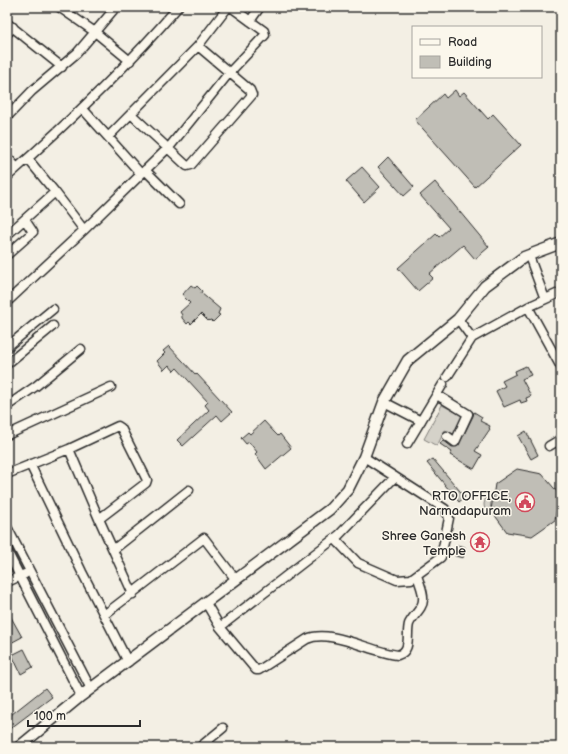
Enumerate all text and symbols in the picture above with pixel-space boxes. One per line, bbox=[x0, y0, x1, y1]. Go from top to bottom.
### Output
legend bbox=[412, 26, 542, 78]
text: Road bbox=[448, 35, 477, 50]
text: Building bbox=[448, 55, 492, 70]
place label: RTO OFFICE, Narmadapuram bbox=[419, 488, 511, 519]
public building icon: RTO OFFICE, Narmadapuram bbox=[514, 491, 536, 513]
place label: Shree Ganesh Temple bbox=[382, 528, 466, 559]
temple icon: Shree Ganesh Temple bbox=[469, 531, 491, 553]
scale bar bbox=[28, 702, 140, 728]
text: 100 m bbox=[34, 709, 66, 724]

